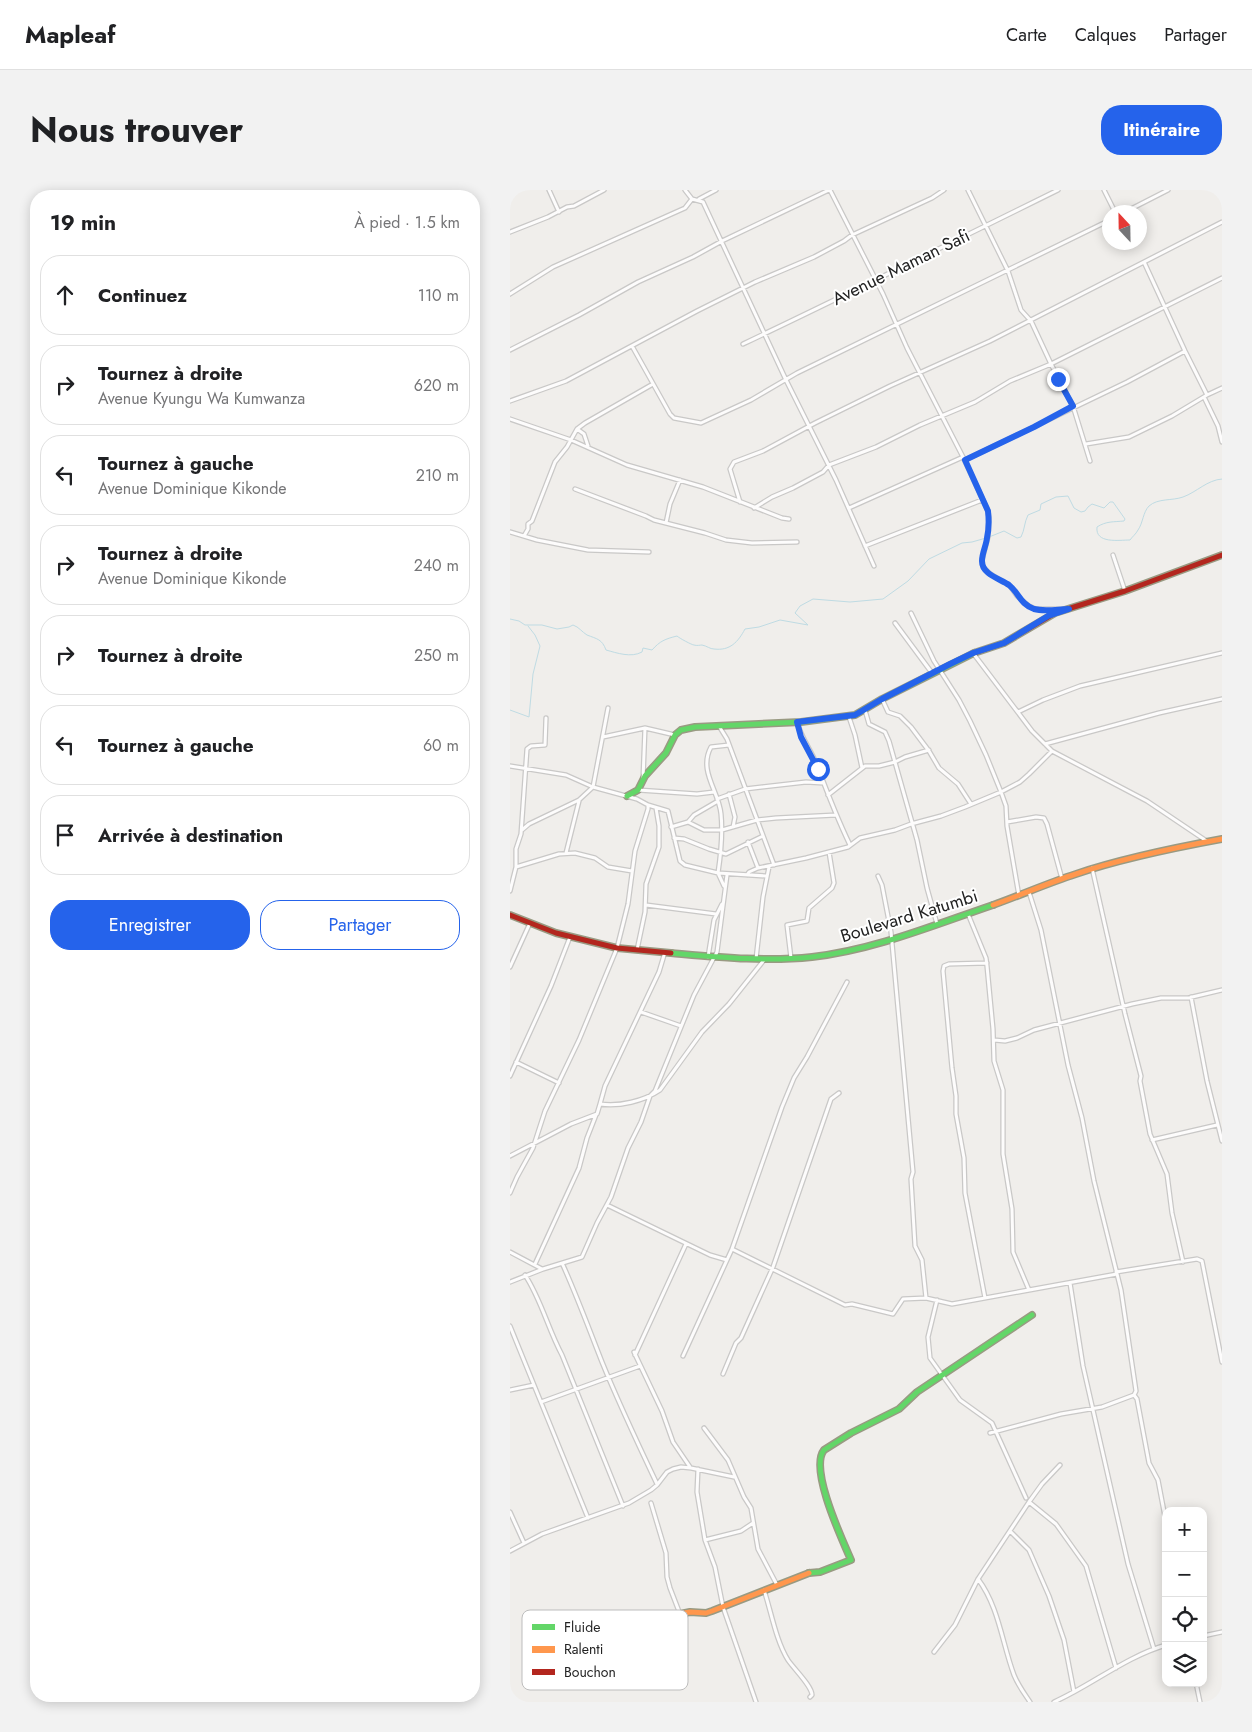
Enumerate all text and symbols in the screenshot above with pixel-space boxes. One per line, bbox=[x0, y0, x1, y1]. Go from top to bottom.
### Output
text: Mapleaf bbox=[25, 17, 116, 52]
text: Carte bbox=[1006, 22, 1047, 48]
text: Calques bbox=[1075, 22, 1136, 48]
text: Partager bbox=[1164, 22, 1227, 48]
text: Nous trouver bbox=[30, 105, 243, 155]
button: Itinéraire bbox=[1101, 105, 1222, 155]
north arrow bbox=[1102, 205, 1147, 250]
text: 19 min bbox=[50, 208, 116, 238]
text: À pied · 1.5 km bbox=[354, 211, 460, 234]
street label: Avenue Maman Safi bbox=[828, 222, 974, 312]
icon: ahead bbox=[51, 281, 79, 309]
text: Continuez bbox=[98, 282, 187, 309]
text: 110 m bbox=[418, 284, 459, 307]
text: Tournez à droite bbox=[98, 360, 243, 387]
route end bbox=[1047, 368, 1070, 391]
icon: right bbox=[51, 371, 79, 399]
text: 620 m bbox=[414, 374, 459, 397]
text: Avenue Kyungu Wa Kumwanza bbox=[98, 387, 305, 410]
text: Tournez à gauche bbox=[98, 450, 254, 477]
icon: left bbox=[51, 461, 79, 489]
text: 210 m bbox=[416, 464, 459, 487]
text: Avenue Dominique Kikonde bbox=[98, 477, 287, 500]
text: Tournez à droite bbox=[98, 540, 243, 567]
icon: right bbox=[51, 551, 79, 579]
text: 240 m bbox=[414, 554, 459, 577]
text: Avenue Dominique Kikonde bbox=[98, 567, 287, 590]
icon: right bbox=[51, 641, 79, 669]
text: Tournez à droite bbox=[98, 642, 243, 669]
text: 250 m bbox=[414, 644, 459, 667]
icon: left bbox=[51, 731, 79, 759]
text: Tournez à gauche bbox=[98, 732, 254, 759]
text: 60 m bbox=[423, 734, 459, 757]
route start bbox=[807, 758, 830, 781]
icon: arrive bbox=[51, 821, 79, 849]
text: Arrivée à destination bbox=[98, 822, 283, 849]
street label: Boulevard Katumbi bbox=[837, 883, 981, 949]
button: Enregistrer bbox=[50, 900, 250, 950]
button: Partager bbox=[260, 900, 460, 950]
map controls bbox=[1162, 1507, 1207, 1687]
button: + bbox=[1162, 1507, 1207, 1552]
button: − bbox=[1162, 1552, 1207, 1597]
button: locate bbox=[1162, 1597, 1207, 1642]
legend bbox=[522, 1610, 688, 1690]
text: Fluide bbox=[564, 1617, 600, 1637]
text: Ralenti bbox=[564, 1639, 603, 1659]
button: layers bbox=[1162, 1642, 1207, 1687]
text: Bouchon bbox=[564, 1662, 616, 1682]

